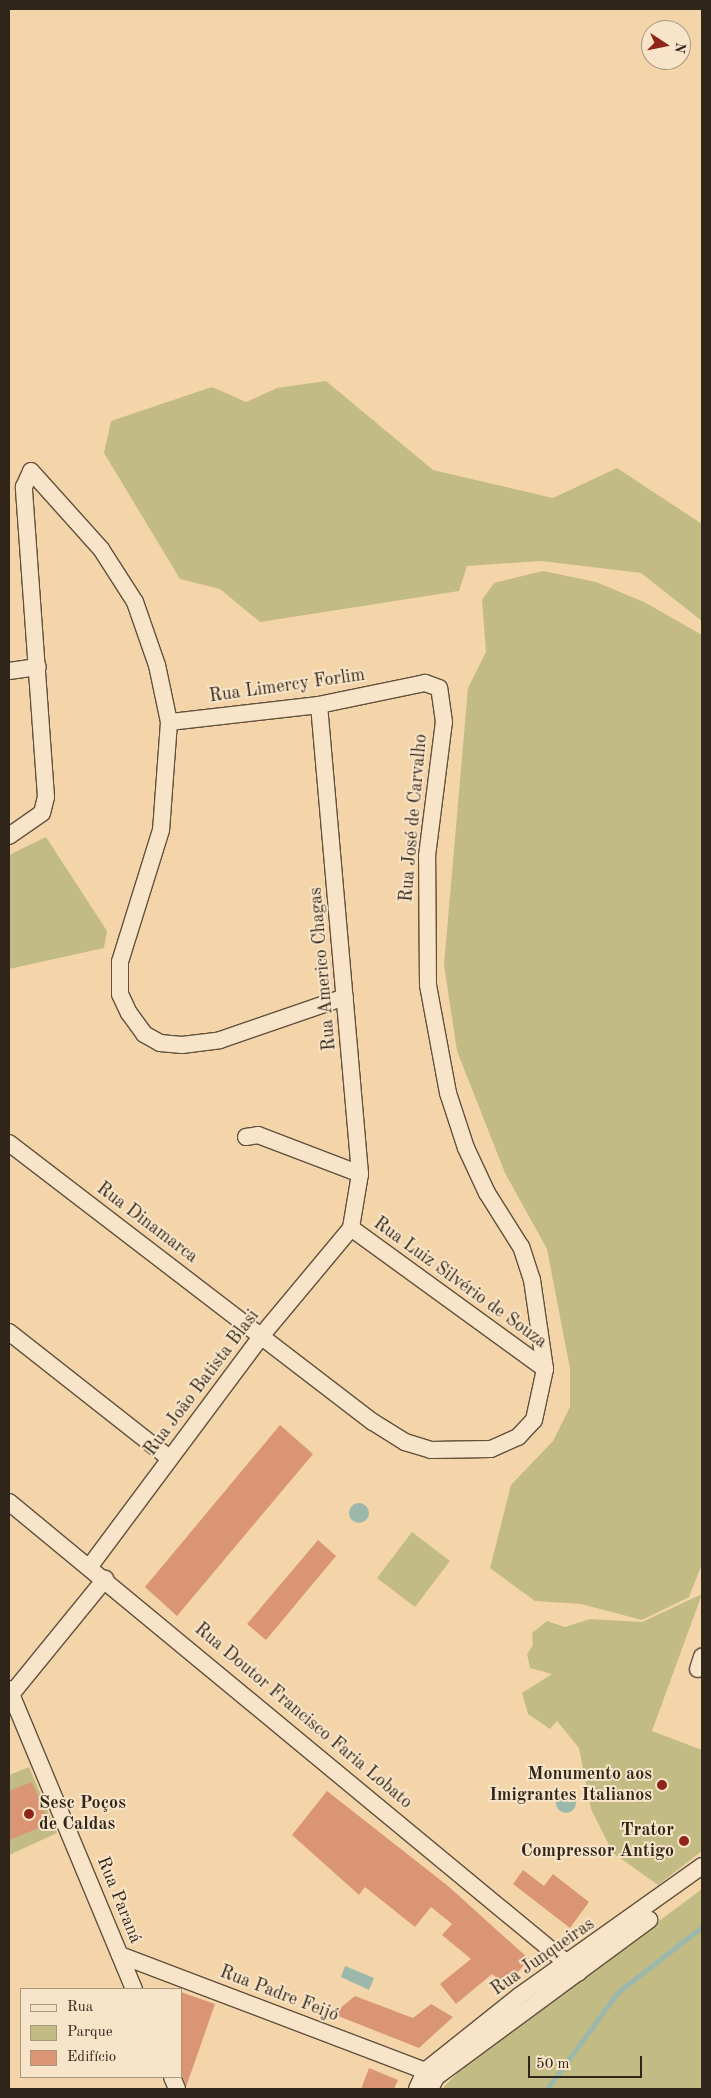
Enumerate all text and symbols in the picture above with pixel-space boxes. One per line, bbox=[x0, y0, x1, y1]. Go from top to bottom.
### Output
north arrow bbox=[641, 20, 691, 70]
text: N bbox=[672, 41, 688, 54]
street label: Rua Limercy Forlim bbox=[208, 664, 366, 708]
street label: Rua José de Carvalho bbox=[396, 733, 432, 903]
street label: Rua Americo Chagas bbox=[305, 886, 341, 1052]
street label: Rua Dinamarca bbox=[92, 1178, 202, 1268]
street label: Rua Luiz Silvério de Souza bbox=[369, 1213, 551, 1353]
street label: Rua João Batista Blasi bbox=[140, 1306, 264, 1460]
street label: Rua Doutor Francisco Faria Lobato bbox=[190, 1619, 416, 1813]
place label: Monumento aos Imigrantes Italianos bbox=[489, 1764, 652, 1806]
marker: Monumento aos Imigrantes Italianos bbox=[656, 1779, 668, 1791]
place label: Sesc Poços de Caldas bbox=[39, 1793, 126, 1836]
marker: Sesc Poços de Caldas bbox=[23, 1808, 35, 1820]
place label: Trator Compressor Antigo bbox=[521, 1820, 674, 1862]
marker: Trator Compressor Antigo bbox=[678, 1835, 690, 1847]
street label: Rua Paraná bbox=[92, 1853, 146, 1947]
street label: Rua Junqueiras bbox=[487, 1913, 599, 2001]
street label: Rua Padre Feijó bbox=[217, 1961, 341, 2027]
legend bbox=[20, 1988, 182, 2078]
text: Rua bbox=[67, 2000, 93, 2015]
text: Parque bbox=[67, 2025, 113, 2040]
scale bar bbox=[531, 2046, 645, 2078]
text: Edifício bbox=[67, 2050, 116, 2065]
text: 50 m bbox=[536, 2057, 570, 2072]

